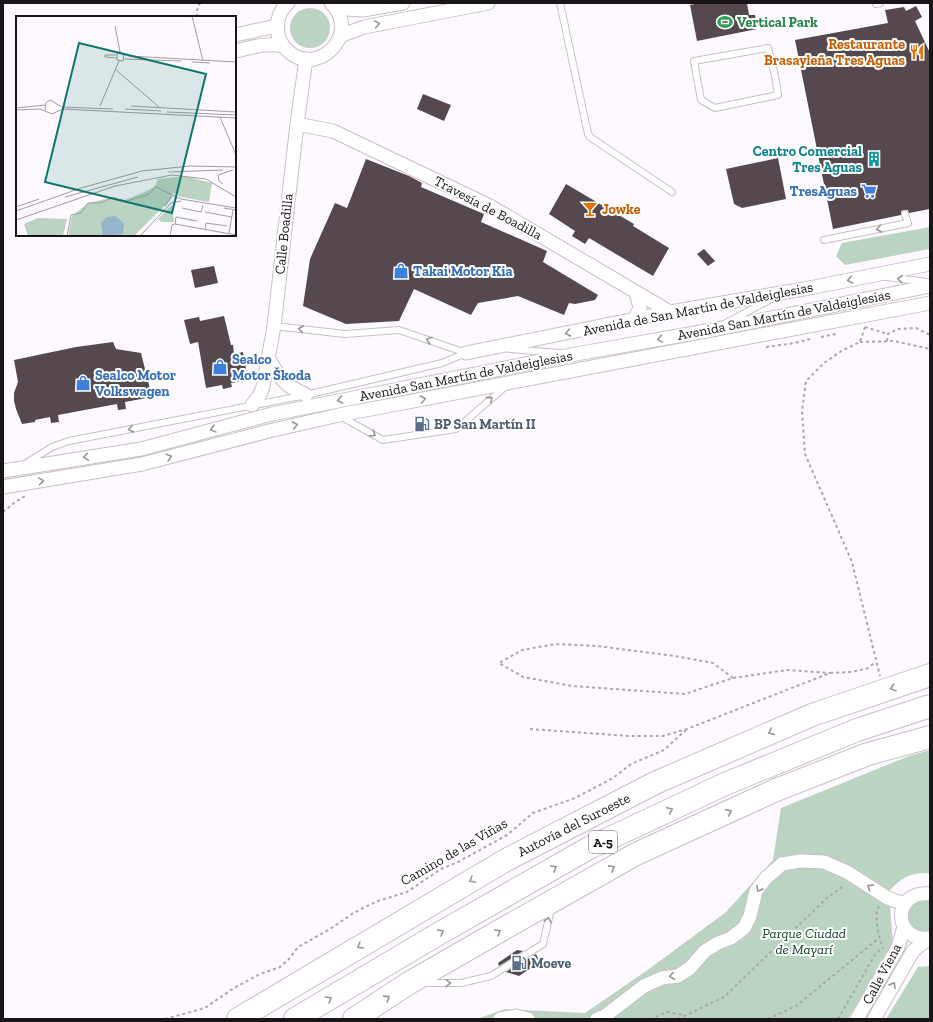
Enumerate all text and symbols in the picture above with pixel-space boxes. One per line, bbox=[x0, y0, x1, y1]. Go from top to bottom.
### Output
sports icon: Vertical Park bbox=[716, 13, 734, 31]
place label: Vertical Park bbox=[737, 14, 818, 31]
inset map bbox=[16, 16, 236, 236]
one-way arrow bbox=[374, 21, 380, 29]
place label: Restaurante Brasayleña Tres Aguas bbox=[764, 36, 906, 69]
restaurant icon: Restaurante Brasayleña Tres Aguas bbox=[908, 43, 926, 61]
place label: Centro Comercial Tres Aguas bbox=[753, 143, 863, 176]
building icon: Centro Comercial Tres Aguas bbox=[865, 150, 883, 168]
street label: Travesía de Boadilla bbox=[431, 172, 545, 244]
supermarket icon: TresAguas bbox=[860, 182, 878, 200]
place label: TresAguas bbox=[790, 183, 858, 200]
street label: Calle Boadilla bbox=[271, 192, 297, 275]
bar icon: Jowke bbox=[581, 200, 599, 218]
place label: Jowke bbox=[602, 201, 641, 218]
one-way arrow bbox=[876, 225, 882, 233]
shop icon: Takai Motor Kia bbox=[392, 262, 410, 280]
place label: Takai Motor Kia bbox=[413, 263, 512, 280]
one-way arrow bbox=[897, 274, 903, 283]
one-way arrow bbox=[847, 275, 854, 283]
street label: Avenida de San Martín de Valdeiglesias bbox=[581, 278, 815, 340]
street label: Avenida San Martín de Valdeiglesias bbox=[676, 286, 892, 344]
one-way arrow bbox=[298, 325, 304, 334]
one-way arrow bbox=[565, 328, 571, 336]
one-way arrow bbox=[657, 334, 663, 343]
one-way arrow bbox=[425, 337, 432, 345]
street label: Avenida San Martín de Valdeiglesias bbox=[358, 347, 574, 405]
place label: Sealco Motor Škoda bbox=[232, 351, 311, 384]
shop icon: Sealco Motor Škoda bbox=[211, 358, 229, 376]
place label: Sealco Motor Volkswagen bbox=[95, 367, 176, 400]
shop icon: Sealco Motor Volkswagen bbox=[74, 374, 92, 392]
one-way arrow bbox=[337, 396, 343, 404]
one-way arrow bbox=[419, 396, 426, 404]
one-way arrow bbox=[485, 397, 493, 404]
fuel station icon: BP San Martín II bbox=[413, 415, 431, 433]
place label: BP San Martín II bbox=[434, 416, 536, 433]
one-way arrow bbox=[292, 421, 298, 429]
one-way arrow bbox=[128, 424, 135, 433]
one-way arrow bbox=[210, 424, 217, 433]
one-way arrow bbox=[369, 429, 376, 437]
one-way arrow bbox=[83, 452, 89, 461]
one-way arrow bbox=[165, 453, 172, 462]
one-way arrow bbox=[38, 477, 45, 486]
one-way arrow bbox=[890, 683, 897, 691]
one-way arrow bbox=[768, 728, 775, 736]
street label: Autovía del Suroeste bbox=[515, 789, 633, 861]
one-way arrow bbox=[666, 807, 673, 815]
one-way arrow bbox=[725, 809, 732, 817]
street label: Camino de las Viñas bbox=[398, 814, 510, 890]
road number: A-5 bbox=[589, 831, 617, 853]
one-way arrow bbox=[608, 865, 615, 872]
one-way arrow bbox=[550, 866, 557, 873]
one-way arrow bbox=[469, 876, 476, 883]
one-way arrow bbox=[756, 885, 763, 892]
one-way arrow bbox=[868, 885, 875, 892]
one-way arrow bbox=[544, 916, 552, 923]
park label: Parque Ciudad de Mayarí bbox=[762, 925, 846, 958]
one-way arrow bbox=[494, 929, 502, 936]
one-way arrow bbox=[437, 930, 444, 937]
street label: Calle Viena bbox=[859, 940, 905, 1007]
one-way arrow bbox=[357, 942, 364, 949]
fuel station icon: Moeve bbox=[510, 954, 528, 972]
place label: Moeve bbox=[531, 955, 571, 972]
one-way arrow bbox=[669, 971, 676, 980]
one-way arrow bbox=[445, 979, 451, 987]
one-way arrow bbox=[889, 982, 896, 989]
one-way arrow bbox=[325, 996, 332, 1004]
one-way arrow bbox=[382, 996, 389, 1003]

